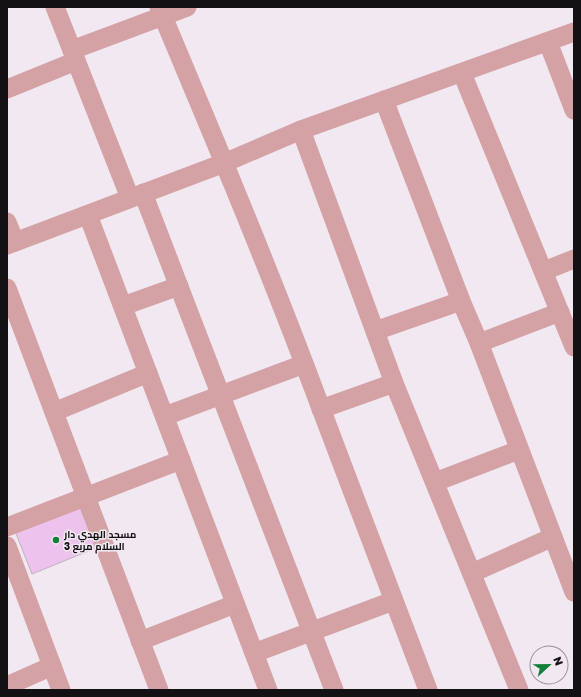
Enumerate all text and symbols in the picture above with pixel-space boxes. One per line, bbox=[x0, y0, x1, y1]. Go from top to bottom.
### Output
place label: مسجد الهدي دار السلام مربع 3 bbox=[63, 528, 136, 554]
marker: مسجد الهدي دار السلام مربع 3 bbox=[51, 535, 61, 545]
north arrow bbox=[529, 645, 569, 685]
text: N bbox=[551, 655, 566, 667]

